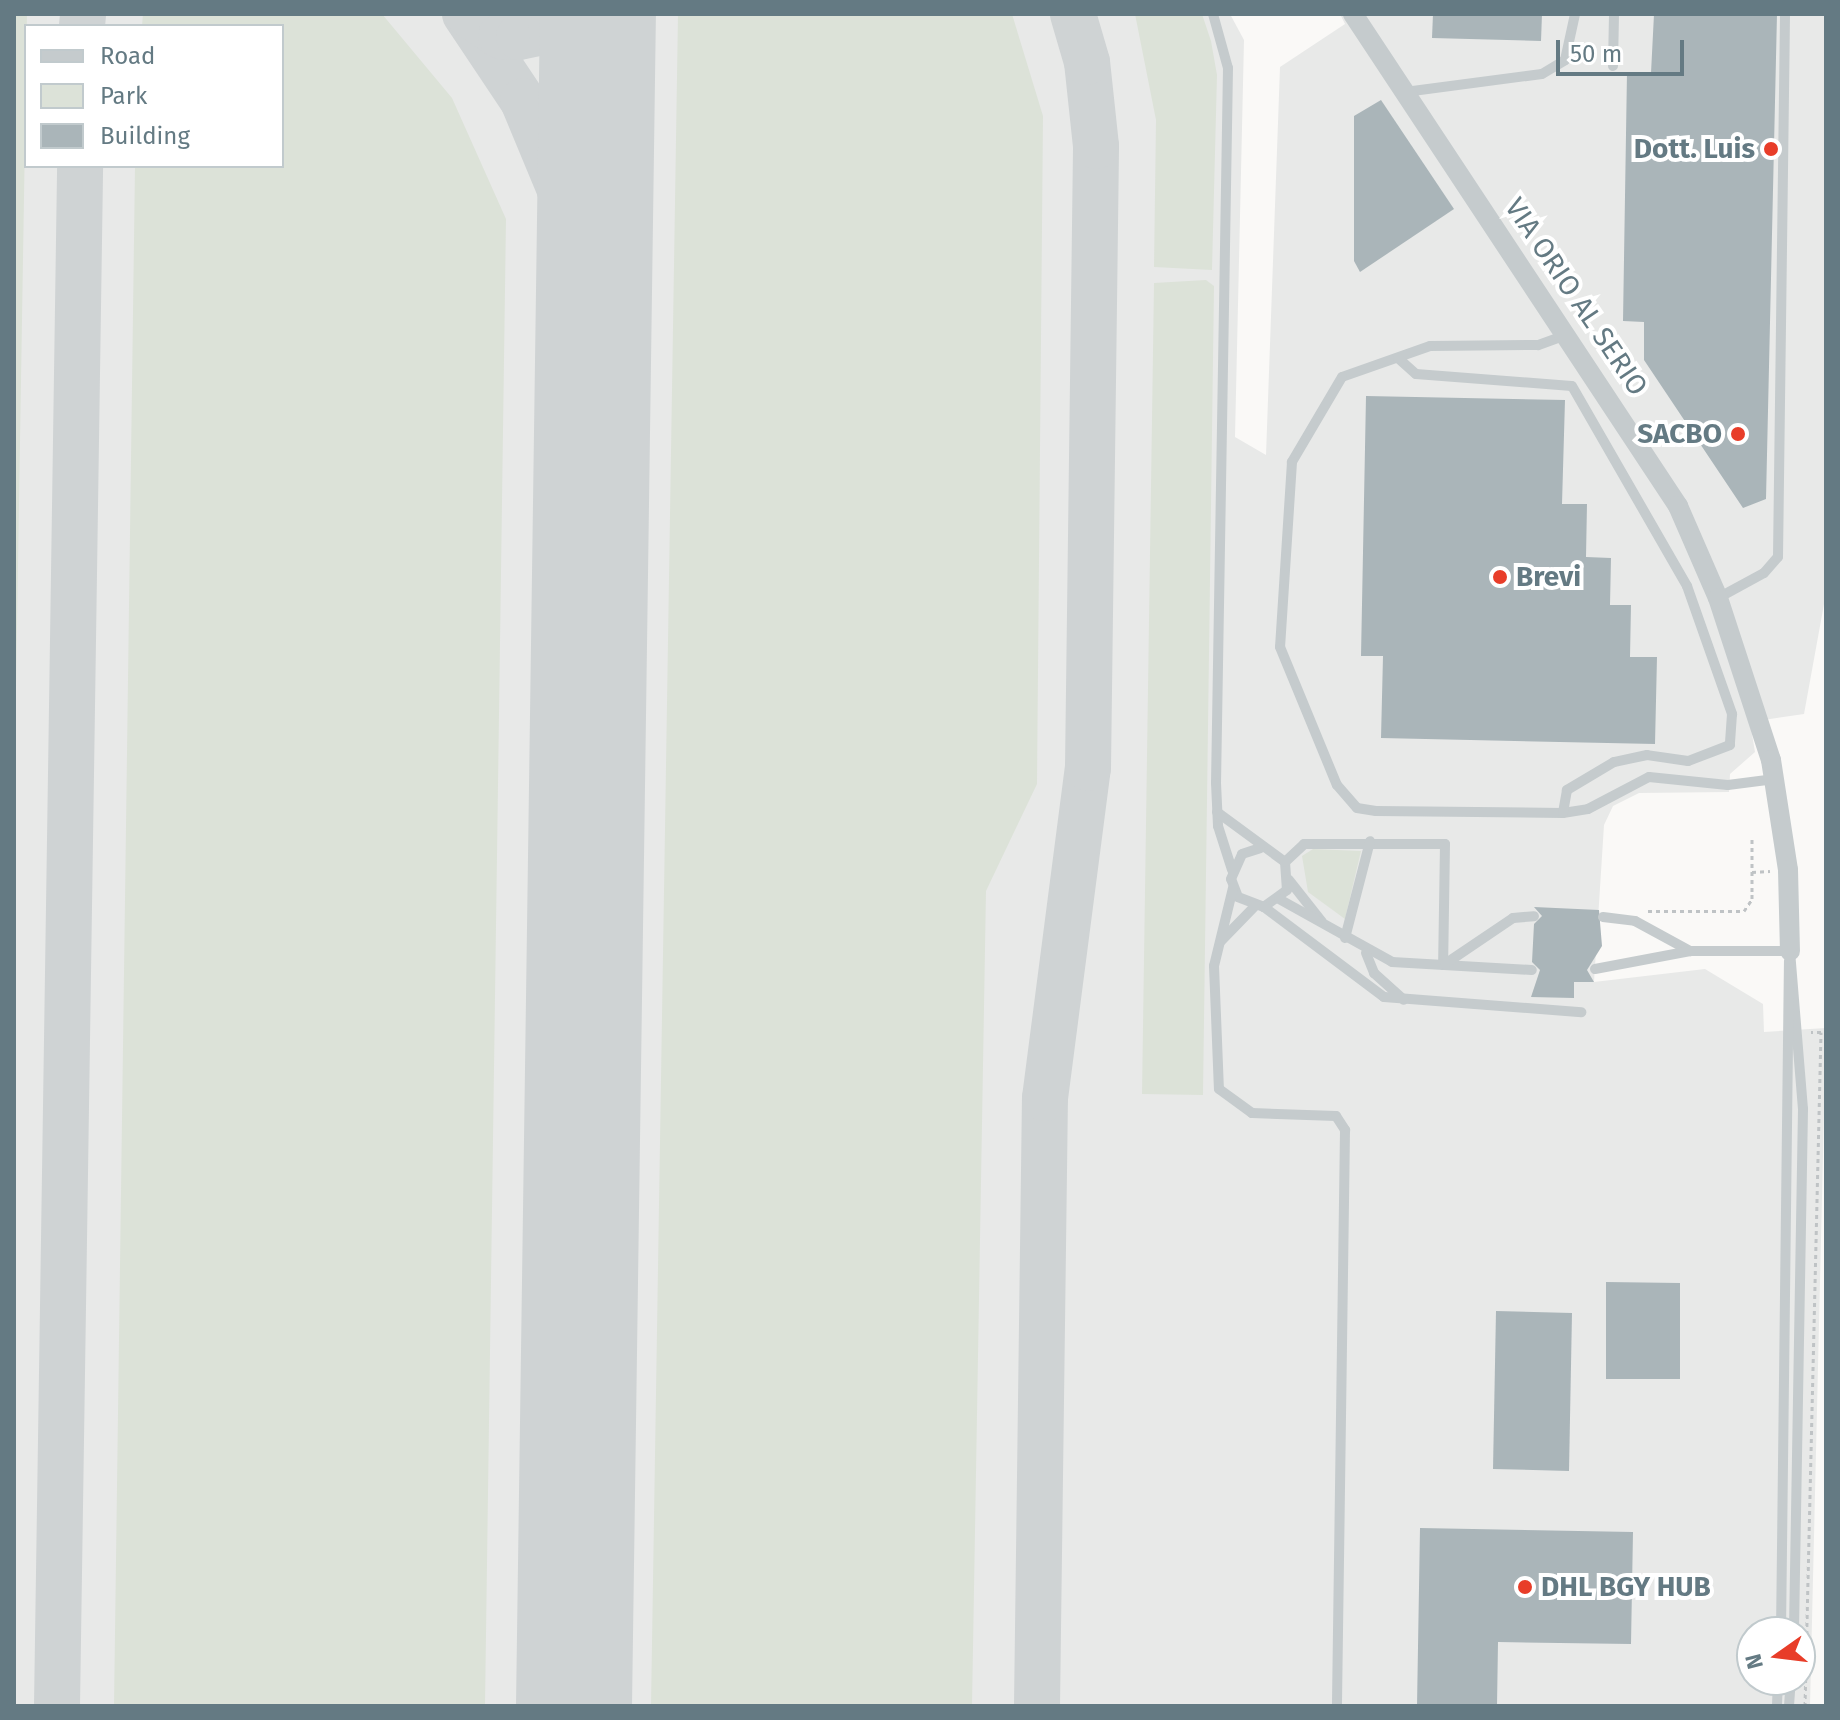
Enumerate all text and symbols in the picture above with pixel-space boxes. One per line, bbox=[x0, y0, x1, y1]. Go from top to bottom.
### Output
legend bbox=[24, 24, 284, 168]
scale bar bbox=[1560, 24, 1688, 74]
text: 50 m bbox=[1570, 40, 1622, 68]
text: Road bbox=[100, 42, 155, 70]
text: Park bbox=[100, 82, 147, 110]
text: Building bbox=[100, 122, 190, 150]
place label: Dott. Luis bbox=[1634, 132, 1755, 166]
marker: Dott. Luis bbox=[1762, 140, 1780, 158]
street label: VIA ORIO AL SERIO bbox=[1498, 192, 1654, 402]
place label: SACBO bbox=[1637, 417, 1722, 451]
marker: SACBO bbox=[1729, 425, 1747, 443]
place label: Brevi bbox=[1516, 560, 1581, 594]
marker: Brevi bbox=[1491, 568, 1509, 586]
place label: DHL BGY HUB bbox=[1541, 1570, 1711, 1604]
marker: DHL BGY HUB bbox=[1516, 1578, 1534, 1596]
north arrow bbox=[1736, 1616, 1816, 1696]
text: N bbox=[1739, 1651, 1769, 1672]

